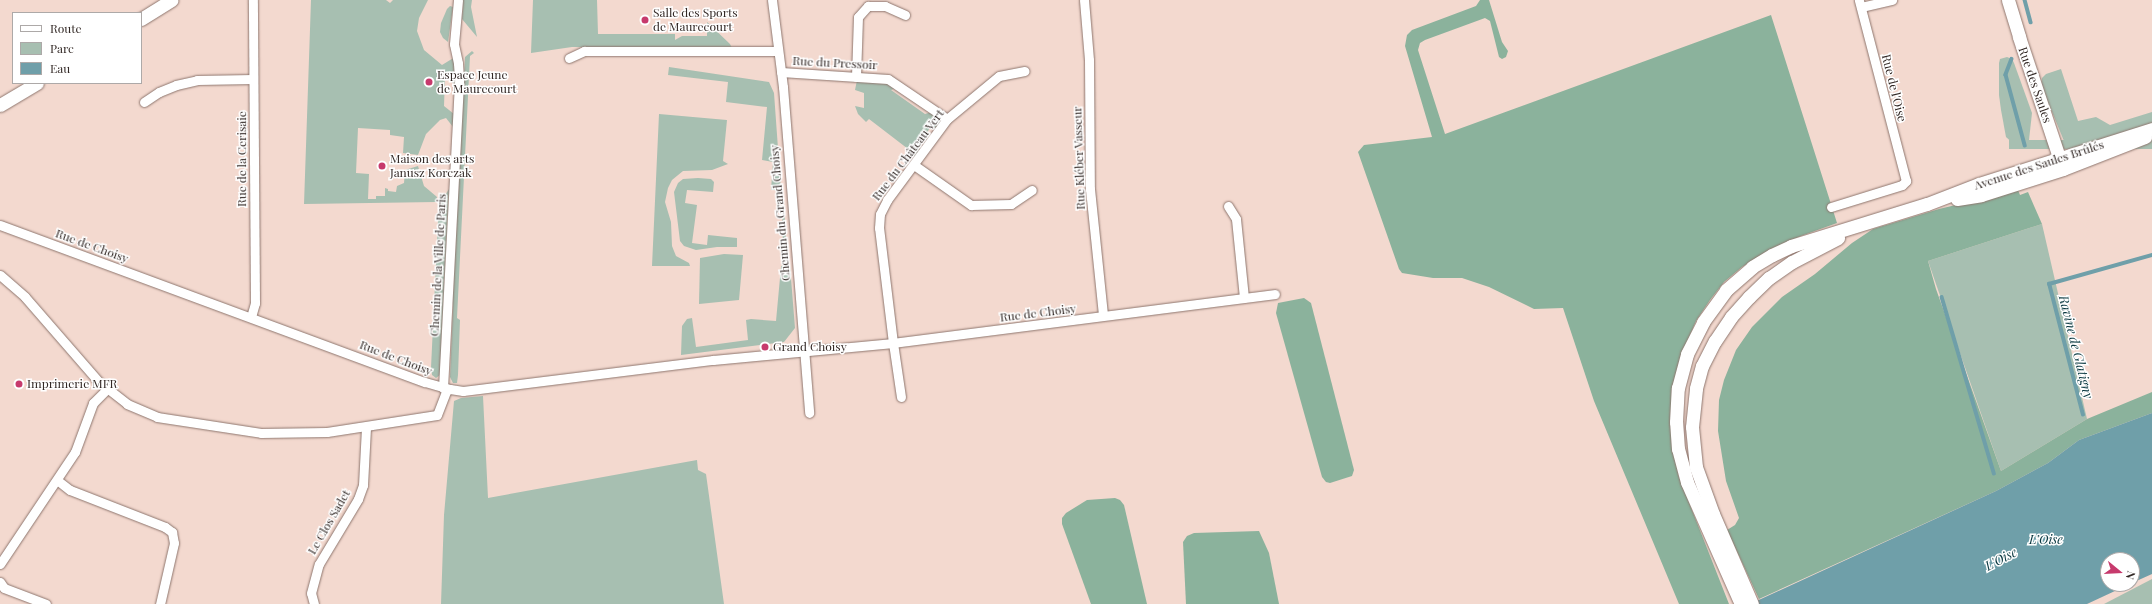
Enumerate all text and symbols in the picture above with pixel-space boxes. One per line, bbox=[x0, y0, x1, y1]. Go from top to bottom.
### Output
place label: Salle des Sports de Maurecourt bbox=[653, 6, 738, 34]
legend bbox=[12, 12, 142, 84]
marker: Salle des Sports de Maurecourt bbox=[640, 15, 650, 25]
text: Route bbox=[50, 20, 82, 36]
text: Parc bbox=[50, 40, 74, 56]
street label: Rue des Saules bbox=[2015, 45, 2055, 125]
street label: Rue de l'Oise bbox=[1879, 53, 1909, 123]
street label: Rue du Pressoir bbox=[792, 54, 878, 72]
text: Eau bbox=[50, 60, 70, 76]
place label: Espace Jeune de Maurecourt bbox=[437, 68, 517, 96]
marker: Espace Jeune de Maurecourt bbox=[424, 77, 434, 87]
street label: Rue du Château Vert bbox=[869, 106, 947, 204]
street label: Rue Kléber Vasseur bbox=[1070, 106, 1088, 210]
street label: Rue de la Cerisaie bbox=[235, 111, 249, 207]
street label: Avenue des Saules Brûlés bbox=[1972, 137, 2106, 193]
street label: Chemin du Grand Choisy bbox=[767, 144, 793, 282]
place label: Maison des arts Janusz Korczak bbox=[390, 152, 474, 180]
marker: Maison des arts Janusz Korczak bbox=[377, 161, 387, 171]
street label: Chemin de la Ville de Paris bbox=[427, 193, 449, 337]
street label: Rue de Choisy bbox=[54, 226, 130, 266]
water label: Ravine de Glatigny bbox=[2056, 294, 2096, 400]
street label: Rue de Choisy bbox=[999, 301, 1077, 325]
street label: Rue de Choisy bbox=[358, 338, 434, 378]
place label: Grand Choisy bbox=[773, 340, 847, 354]
marker: Grand Choisy bbox=[760, 342, 770, 352]
place label: Imprimerie MFR bbox=[27, 377, 117, 391]
marker: Imprimerie MFR bbox=[14, 379, 24, 389]
street label: Le Clos Sadet bbox=[305, 487, 353, 557]
water label: L’Oise bbox=[2029, 531, 2063, 547]
water label: L'Oise bbox=[1982, 544, 2020, 574]
north arrow bbox=[2100, 552, 2140, 592]
text: N bbox=[2123, 569, 2139, 582]

